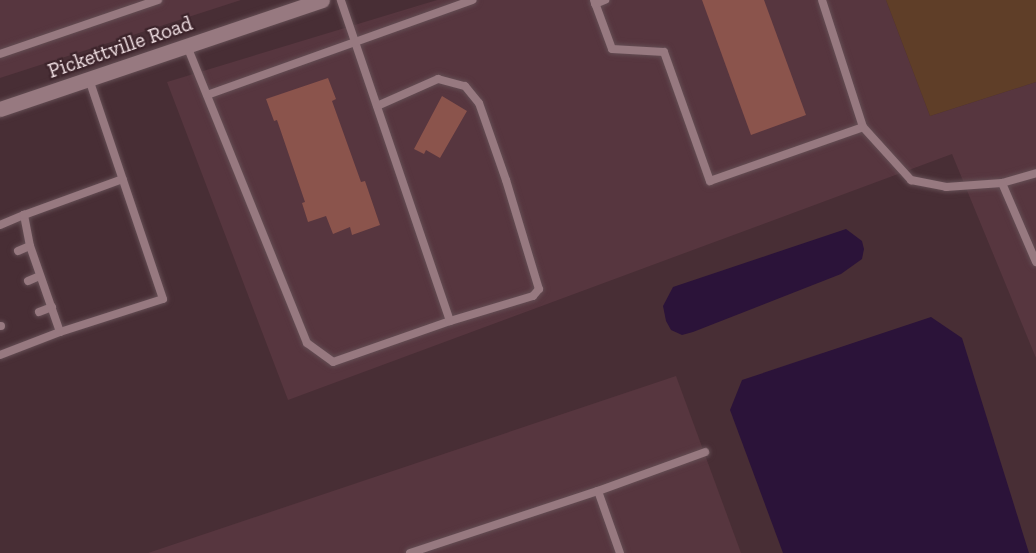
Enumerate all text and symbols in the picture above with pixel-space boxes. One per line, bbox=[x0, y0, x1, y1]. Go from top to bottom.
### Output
street label: Pickettville Road bbox=[44, 10, 196, 84]

